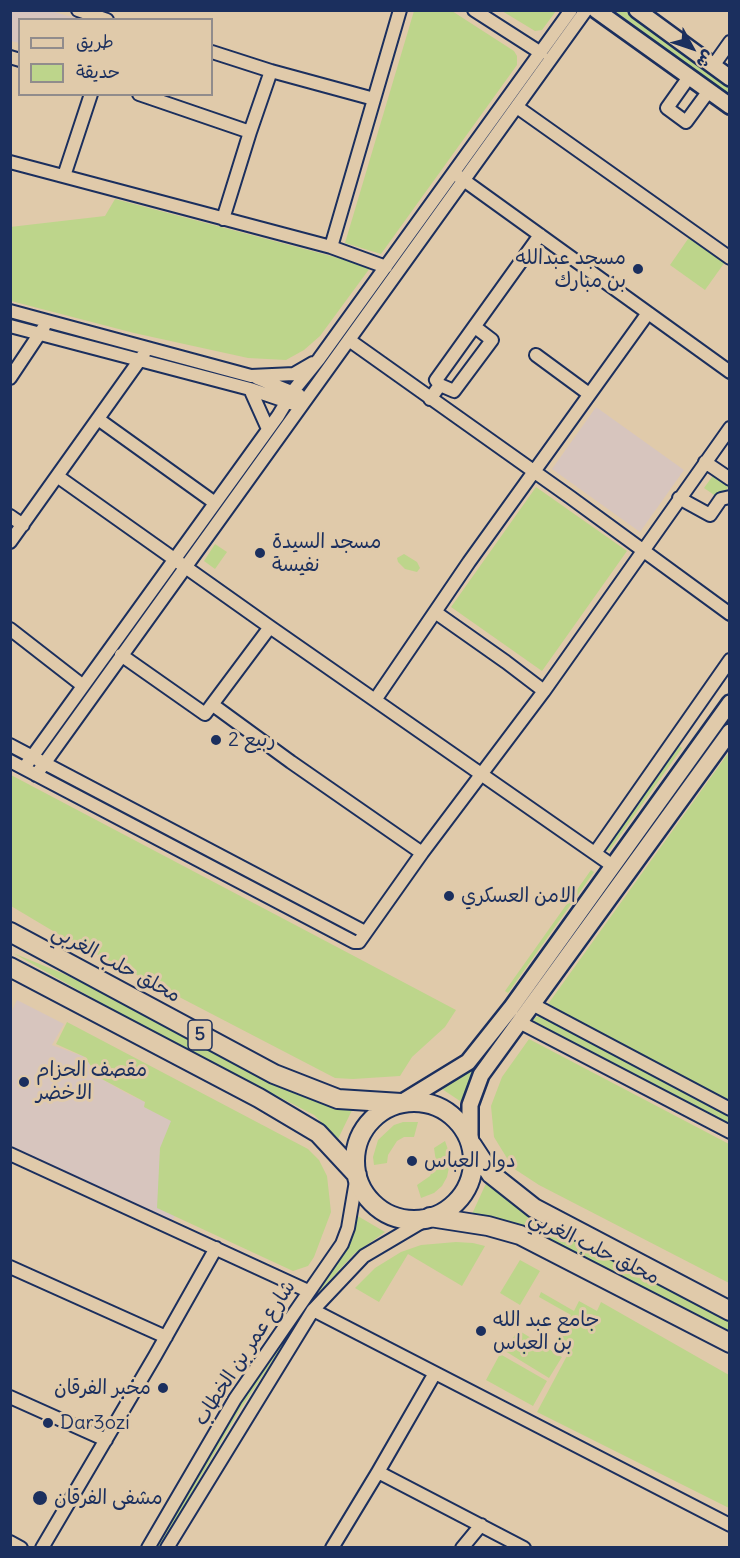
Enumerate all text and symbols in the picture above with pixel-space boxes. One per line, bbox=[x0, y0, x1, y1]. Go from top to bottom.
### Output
legend bbox=[18, 18, 213, 96]
north arrow bbox=[662, 18, 722, 78]
text: طريق bbox=[76, 30, 114, 53]
text: ش bbox=[692, 46, 719, 73]
text: حديقة bbox=[76, 60, 120, 83]
place label: مسجد عبدالله بن مبارك bbox=[516, 246, 626, 293]
marker: مسجد عبدالله بن مبارك bbox=[631, 262, 645, 276]
place label: مسجد السيدة نفيسة bbox=[272, 530, 381, 577]
marker: مسجد السيدة نفيسة bbox=[253, 546, 267, 560]
place label: ربيع 2 bbox=[228, 728, 276, 752]
marker: ربيع 2 bbox=[209, 733, 223, 747]
place label: الامن العسكري bbox=[461, 884, 576, 908]
marker: الامن العسكري bbox=[442, 889, 456, 903]
street label: محلق حلب الغربي bbox=[48, 920, 184, 1008]
road number: 5 bbox=[188, 1020, 212, 1050]
place label: مقصف الحزام الاخضر bbox=[36, 1058, 147, 1105]
marker: مقصف الحزام الاخضر bbox=[17, 1075, 31, 1089]
place label: دوار العباس bbox=[424, 1149, 516, 1173]
marker: دوار العباس bbox=[405, 1154, 419, 1168]
street label: محلق حلب الغربي bbox=[525, 1206, 663, 1290]
street label: شارع عمر بن الخطاب bbox=[189, 1276, 301, 1430]
place label: جامع عبد الله بن العباس bbox=[493, 1308, 599, 1355]
marker: جامع عبد الله بن العباس bbox=[474, 1324, 488, 1338]
place label: مخبر الفرقان bbox=[54, 1376, 151, 1400]
marker: مخبر الفرقان bbox=[156, 1381, 170, 1395]
place label: Dar3ozi bbox=[60, 1411, 130, 1435]
marker: Dar3ozi bbox=[41, 1416, 55, 1430]
place label: مشفى الفرقان bbox=[54, 1486, 163, 1510]
marker: مشفى الفرقان bbox=[31, 1489, 49, 1507]

